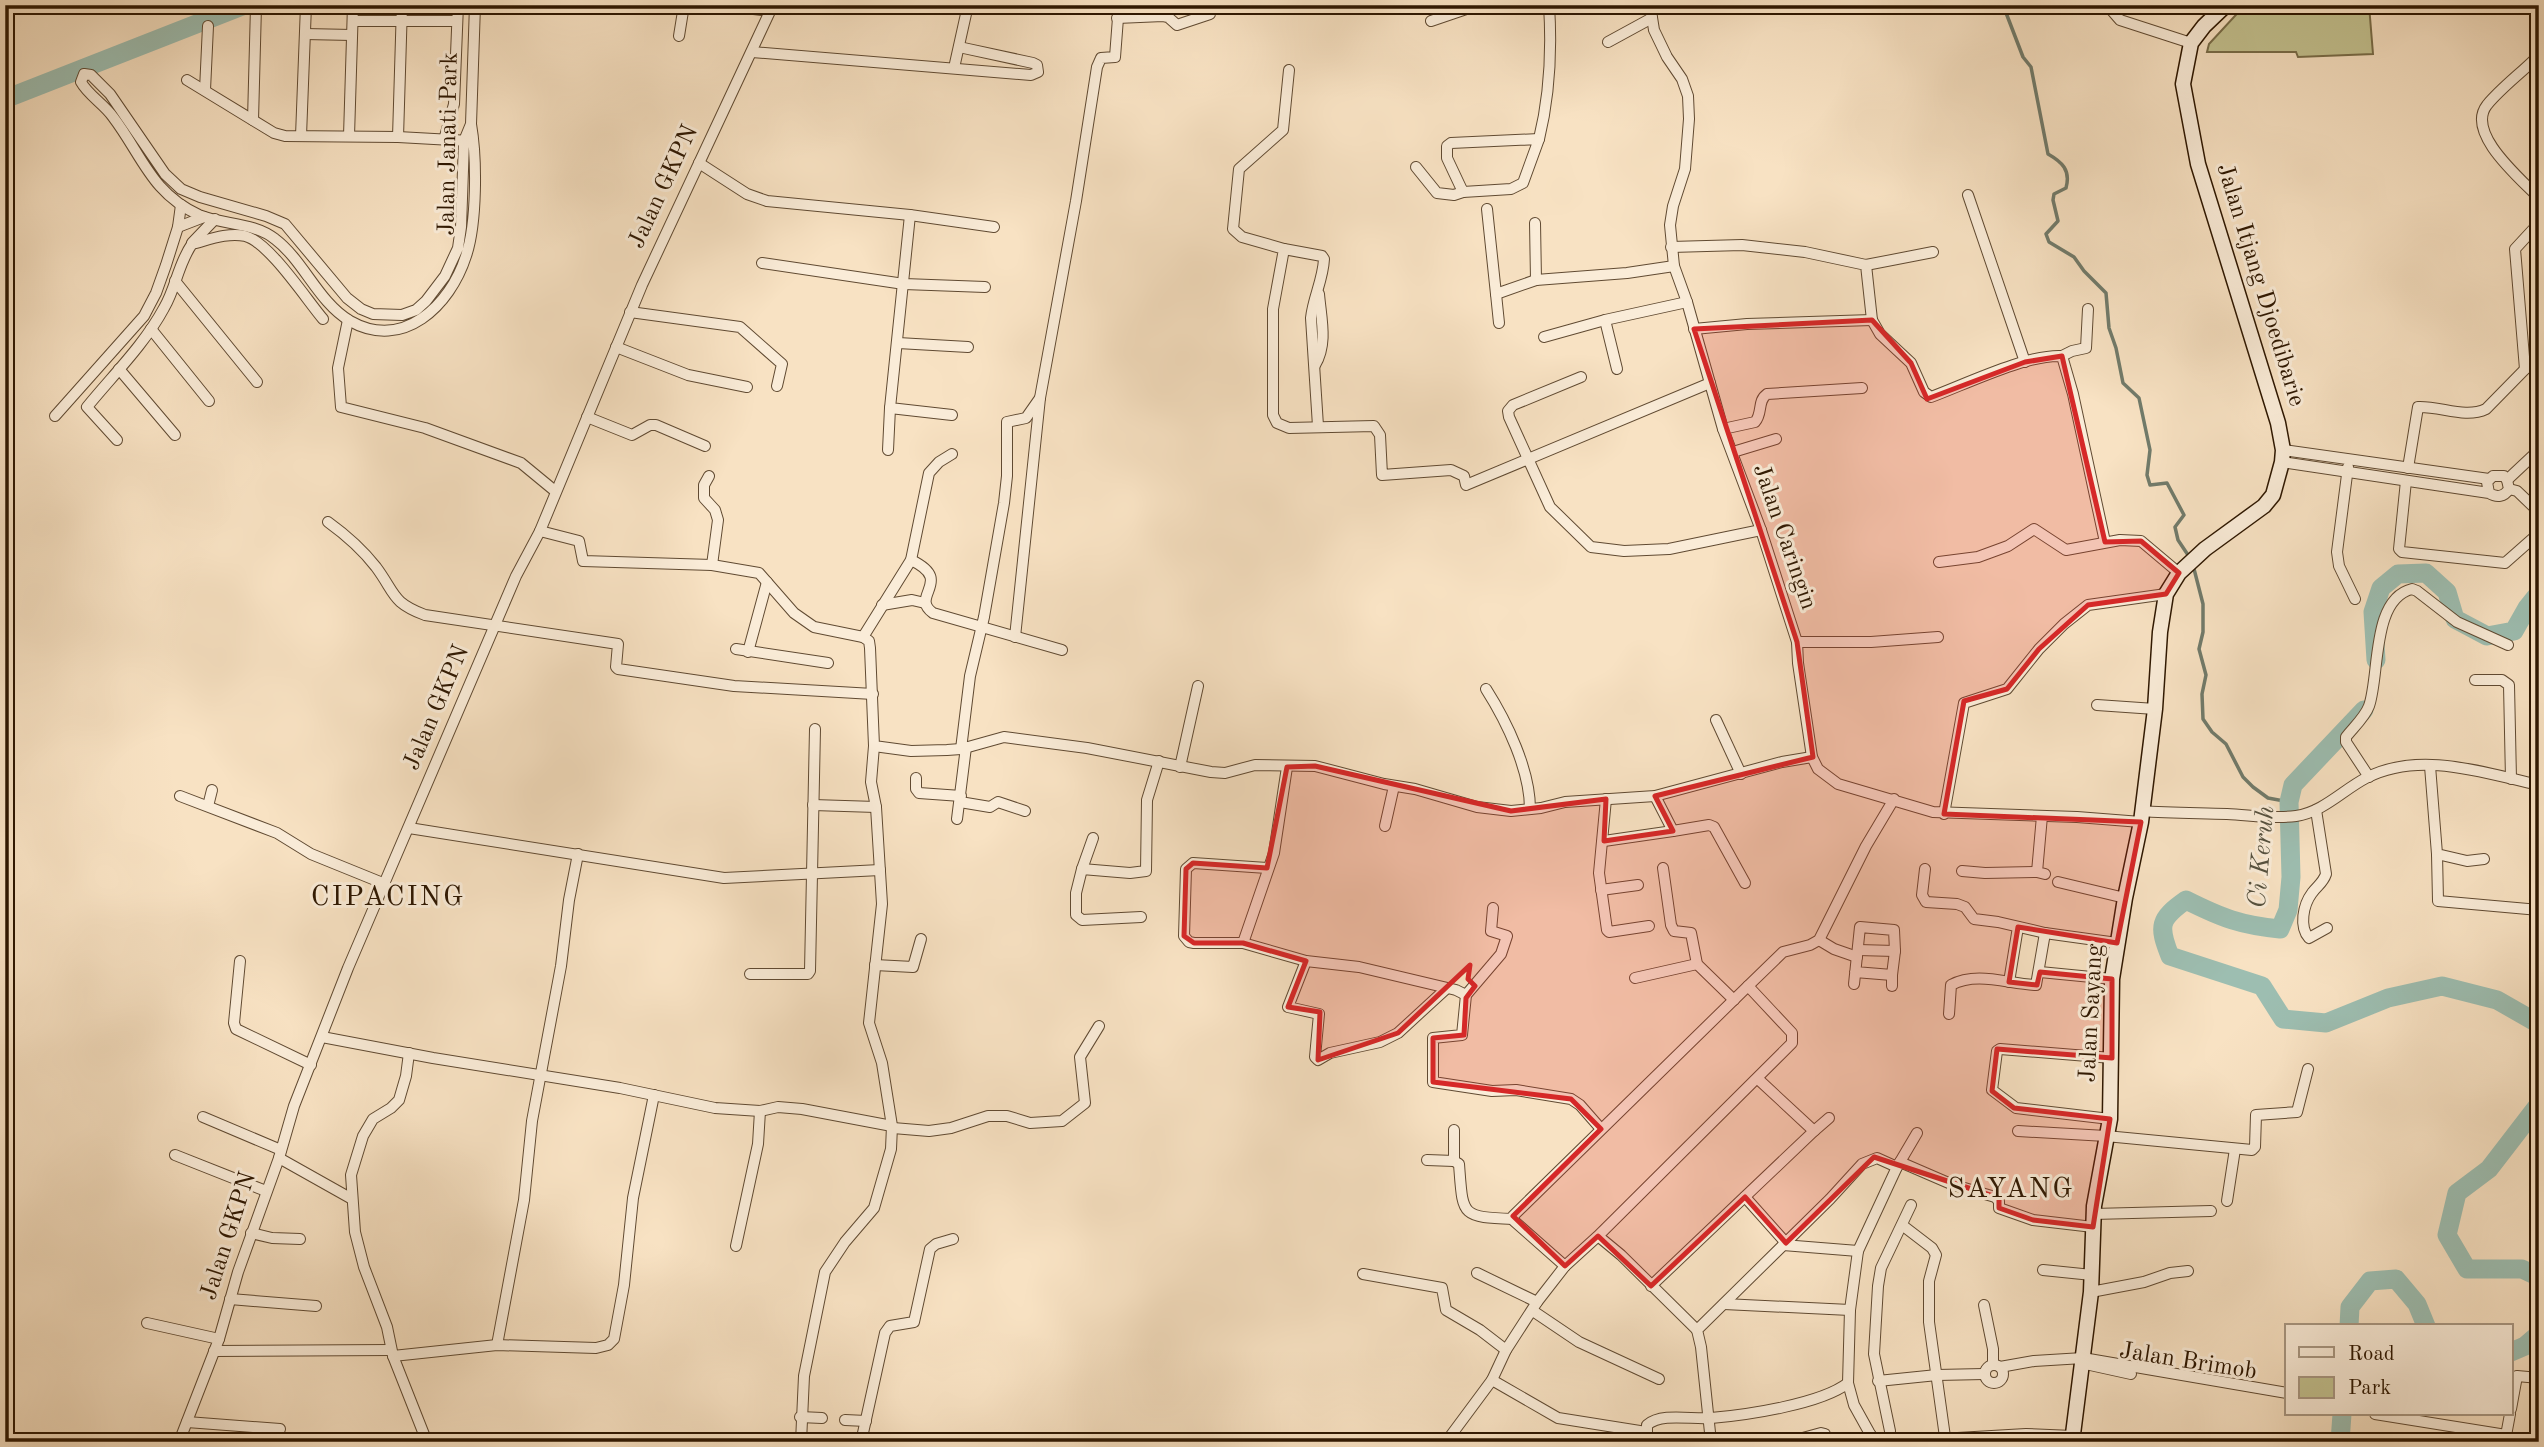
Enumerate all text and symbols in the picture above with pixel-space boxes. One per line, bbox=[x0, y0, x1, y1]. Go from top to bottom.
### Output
street label: Jalan Janati Park bbox=[435, 52, 463, 236]
street label: Jalan GKPN bbox=[625, 122, 703, 252]
street label: Jalan Itjang Djoedibarie bbox=[2212, 161, 2308, 409]
street label: Jalan Caringin bbox=[1748, 461, 1820, 613]
street label: Jalan GKPN bbox=[400, 642, 474, 774]
water label: Ci Keruh bbox=[2245, 805, 2279, 909]
district label: CIPACING bbox=[311, 884, 465, 912]
street label: Jalan Sayang bbox=[2076, 943, 2108, 1083]
street label: Jalan GKPN bbox=[197, 1169, 261, 1303]
district label: SAYANG bbox=[1947, 1176, 2075, 1204]
legend bbox=[2285, 1324, 2512, 1416]
street label: Jalan Brimob bbox=[2117, 1339, 2259, 1385]
text: Road bbox=[2348, 1344, 2395, 1365]
text: Park bbox=[2348, 1378, 2391, 1399]

